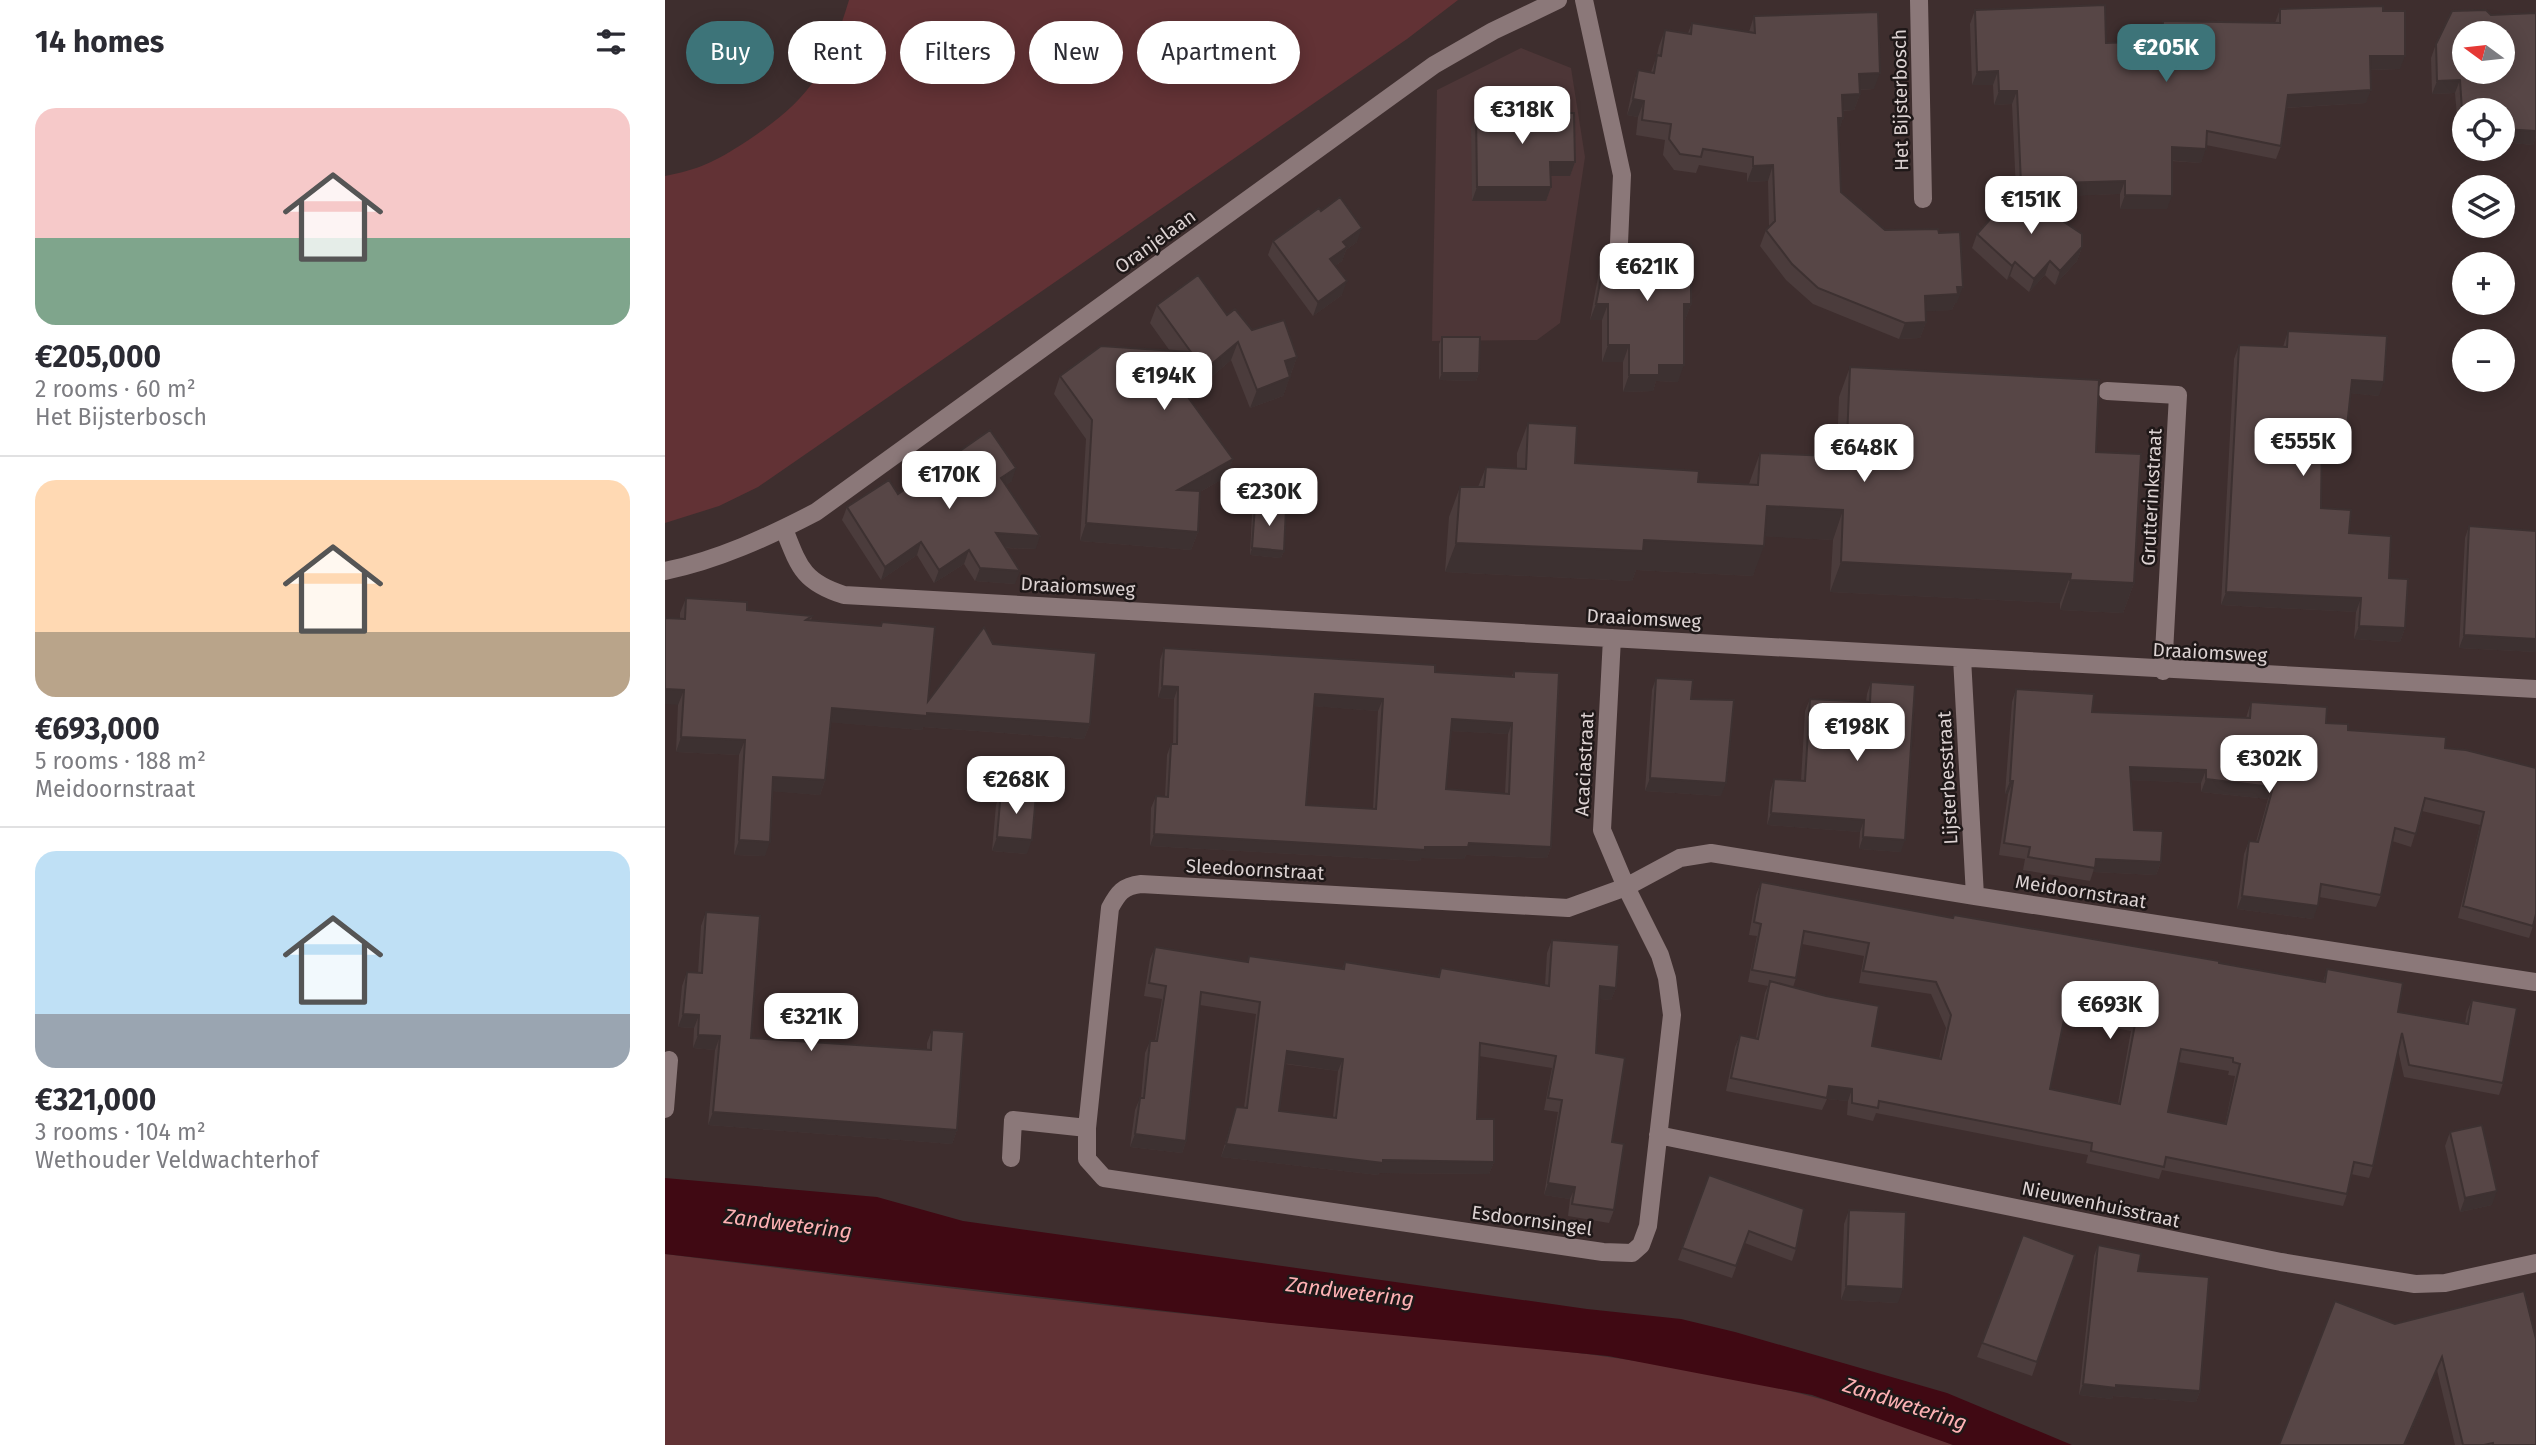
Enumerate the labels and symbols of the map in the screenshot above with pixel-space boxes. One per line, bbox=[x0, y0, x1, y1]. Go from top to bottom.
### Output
north arrow bbox=[2452, 21, 2515, 84]
pin: €205K bbox=[2117, 24, 2215, 84]
street label: Het Bijsterbosch bbox=[1888, 29, 1913, 171]
pin: €318K bbox=[1473, 86, 1571, 146]
pin: €151K bbox=[1982, 176, 2080, 236]
street label: Oranjelaan bbox=[1110, 204, 1200, 278]
pin: €621K bbox=[1598, 244, 1696, 303]
pin: €194K bbox=[1115, 352, 1213, 412]
pin: €555K bbox=[2254, 419, 2352, 478]
pin: €648K bbox=[1815, 424, 1913, 484]
street label: Grutterinkstraat bbox=[2136, 428, 2167, 566]
pin: €170K bbox=[900, 452, 998, 511]
pin: €230K bbox=[1220, 468, 1318, 528]
street label: Draaiomsweg bbox=[1020, 572, 1136, 601]
street label: Draaiomsweg bbox=[1586, 604, 1702, 633]
street label: Draaiomsweg bbox=[2152, 638, 2268, 667]
pin: €198K bbox=[1808, 704, 1906, 763]
street label: Acaciastraat bbox=[1570, 711, 1599, 817]
street label: Lijsterbesstraat bbox=[1933, 711, 1962, 845]
pin: €302K bbox=[2220, 736, 2318, 795]
pin: €268K bbox=[967, 756, 1065, 816]
street label: Sleedoornstraat bbox=[1185, 854, 1325, 885]
street label: Meidoornstraat bbox=[2014, 870, 2148, 913]
pin: €693K bbox=[2061, 982, 2159, 1041]
pin: €321K bbox=[762, 993, 860, 1053]
street label: Nieuwenhuisstraat bbox=[2020, 1177, 2182, 1232]
street label: Esdoornsingel bbox=[1470, 1201, 1594, 1240]
water label: Zandwetering bbox=[722, 1203, 853, 1245]
water label: Zandwetering bbox=[1284, 1271, 1415, 1313]
water label: Zandwetering bbox=[1839, 1371, 1970, 1436]

